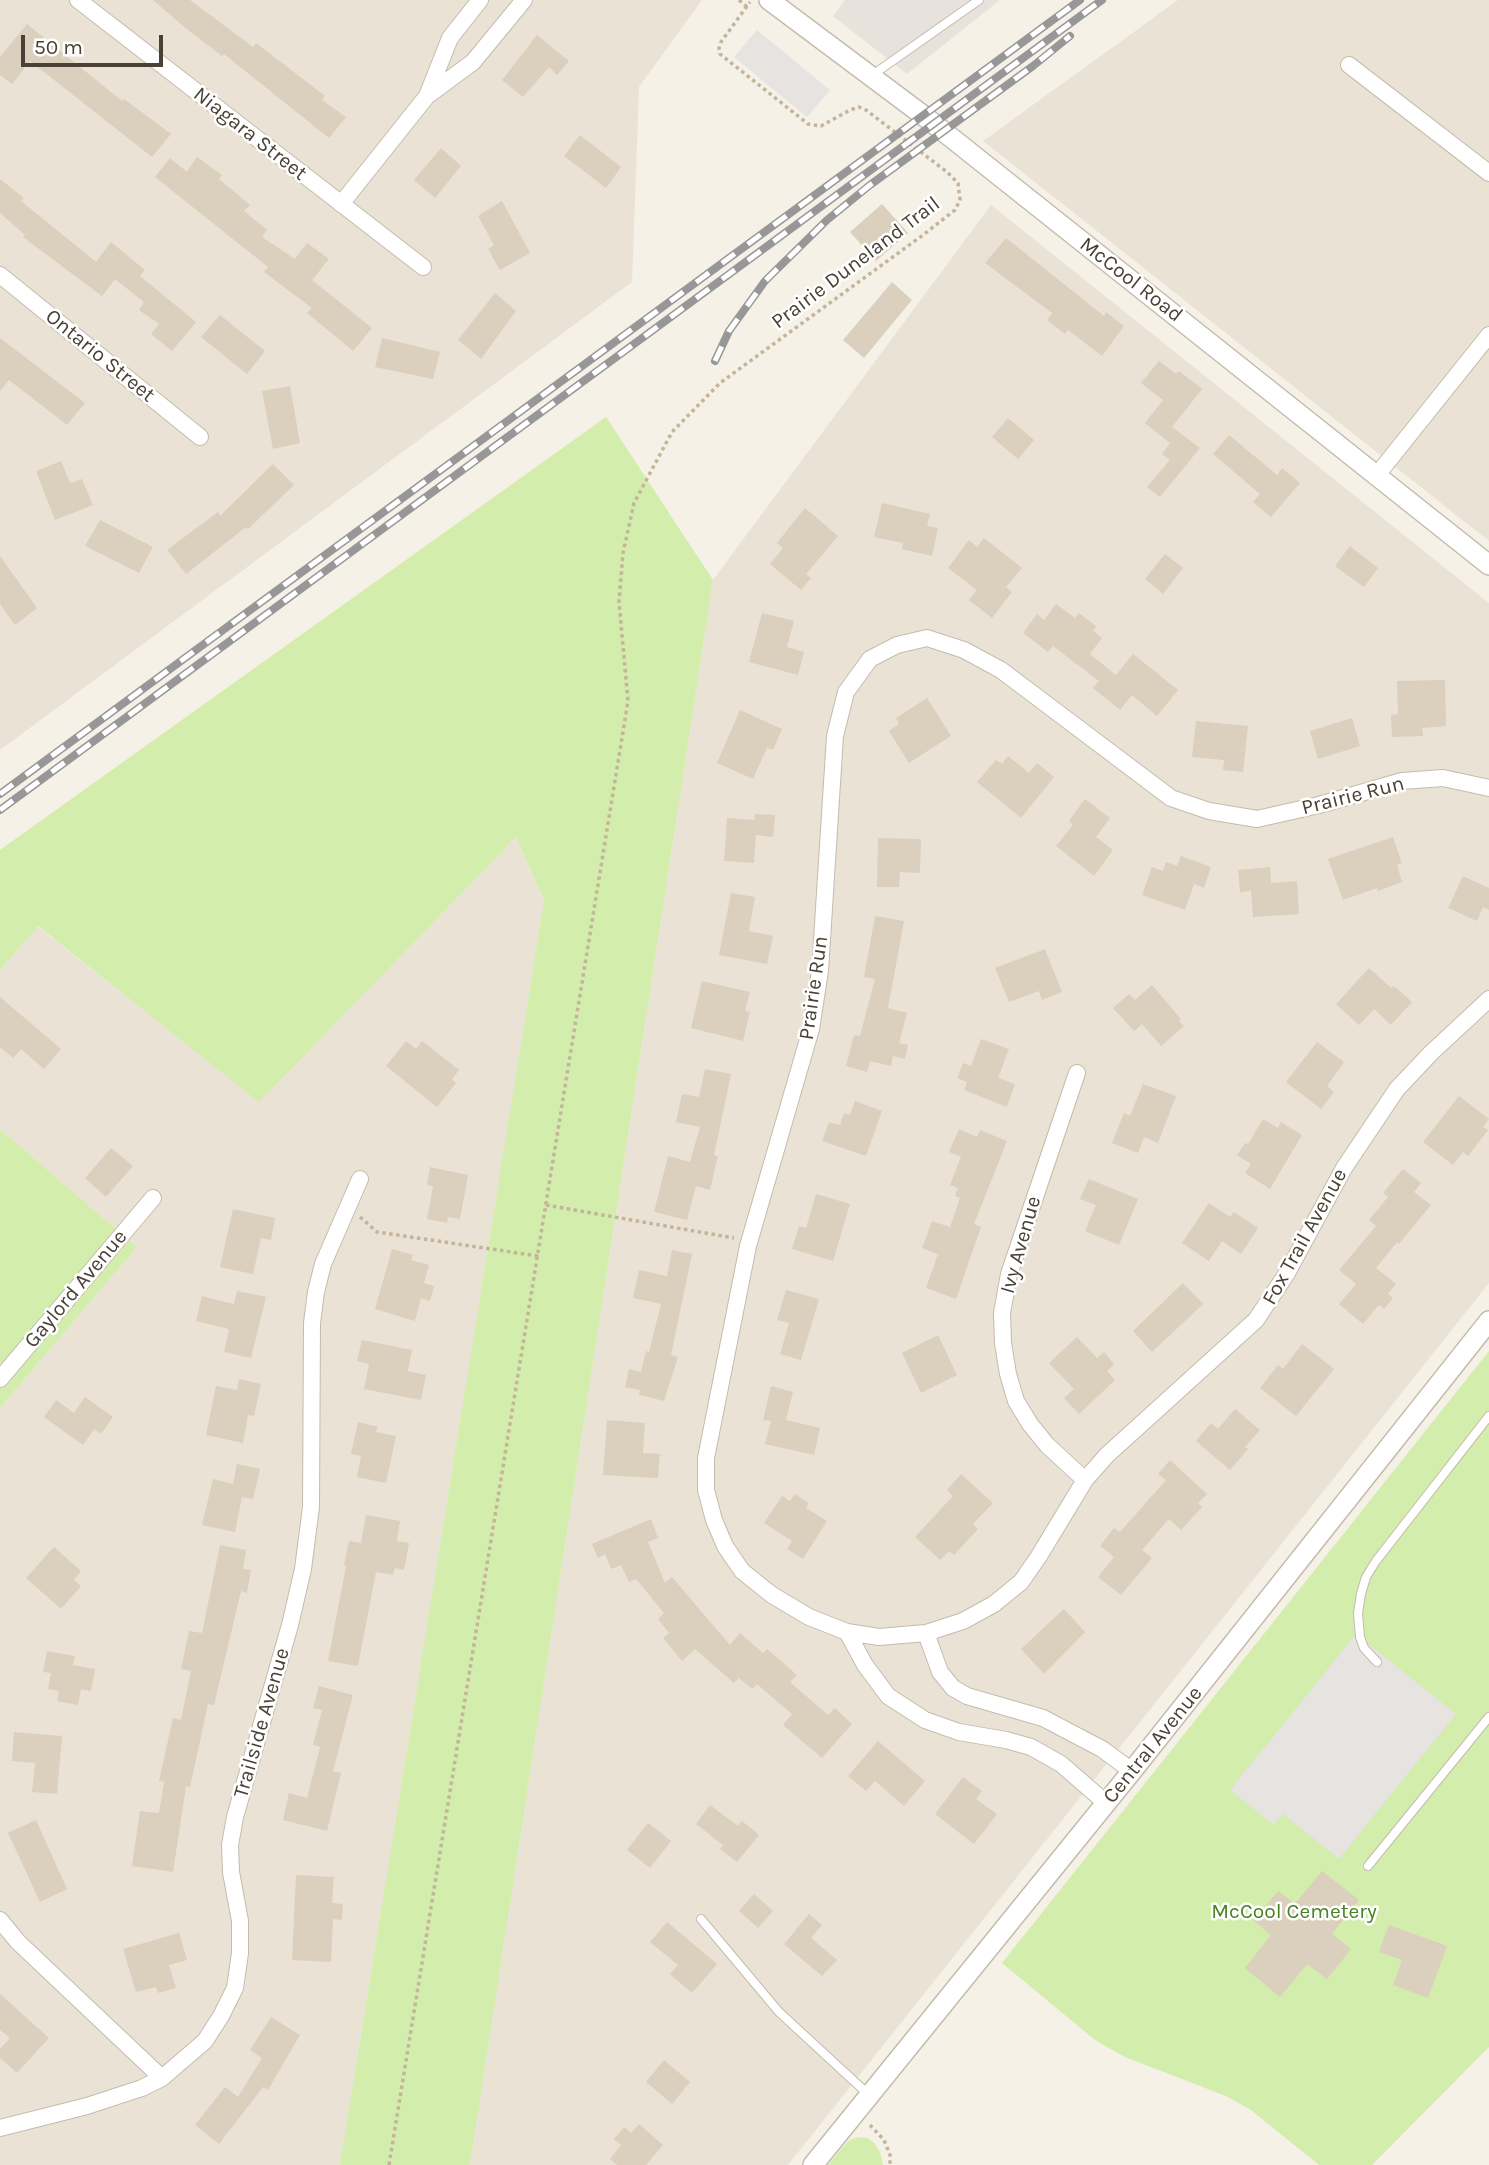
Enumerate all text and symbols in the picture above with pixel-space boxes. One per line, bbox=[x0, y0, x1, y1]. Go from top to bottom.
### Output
scale bar bbox=[24, 21, 166, 65]
text: 50 m bbox=[34, 35, 83, 59]
street label: Niagara Street bbox=[188, 82, 312, 186]
street label: Prairie Duneland Trail bbox=[767, 191, 945, 335]
street label: McCool Road bbox=[1075, 232, 1187, 328]
street label: Ontario Street bbox=[40, 304, 160, 408]
street label: Prairie Run bbox=[1299, 771, 1407, 821]
street label: Prairie Run bbox=[794, 934, 834, 1042]
street label: Fox Trail Avenue bbox=[1257, 1164, 1353, 1310]
street label: Ivy Avenue bbox=[995, 1193, 1047, 1297]
street label: Gaylord Avenue bbox=[19, 1225, 133, 1353]
street label: Trailside Avenue bbox=[229, 1645, 295, 1801]
street label: Central Avenue bbox=[1098, 1681, 1208, 1809]
park label: McCool Cemetery bbox=[1211, 1899, 1377, 1925]

